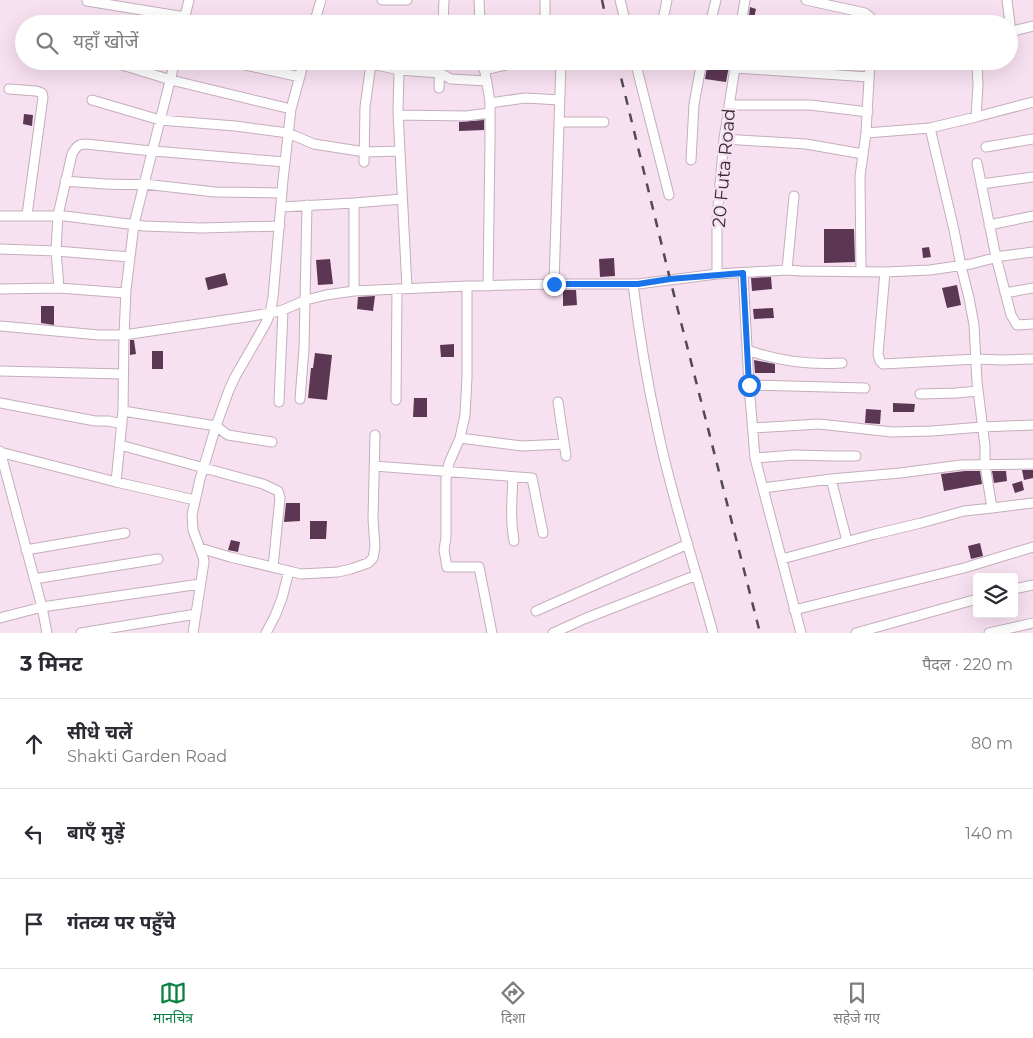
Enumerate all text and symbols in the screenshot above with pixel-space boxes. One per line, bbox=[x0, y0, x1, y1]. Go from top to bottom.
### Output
search box bbox=[15, 15, 1018, 70]
icon: search bbox=[33, 29, 61, 57]
text: यहाँ खोजें bbox=[73, 30, 139, 53]
street label: 20 Futa Road bbox=[708, 108, 740, 228]
route end bbox=[543, 273, 566, 296]
route start bbox=[738, 374, 761, 397]
map controls bbox=[973, 573, 1018, 618]
button: layers bbox=[973, 573, 1018, 618]
text: 3 मिनट bbox=[20, 651, 82, 676]
text: पैदल · 220 m bbox=[922, 655, 1013, 674]
text: सीधे चलें bbox=[67, 721, 132, 744]
icon: ahead bbox=[20, 730, 48, 758]
text: 80 m bbox=[971, 734, 1013, 753]
text: Shakti Garden Road bbox=[67, 747, 227, 766]
icon: left bbox=[20, 820, 48, 848]
text: बाएँ मुड़ें bbox=[67, 821, 124, 844]
text: 140 m bbox=[965, 824, 1013, 843]
icon: arrive bbox=[20, 910, 48, 938]
text: गंतव्य पर पहुँचे bbox=[67, 911, 175, 934]
tab: मानचित्र bbox=[153, 979, 193, 1029]
tab: दिशा bbox=[499, 979, 527, 1029]
tab: सहेजे गए bbox=[833, 979, 880, 1029]

